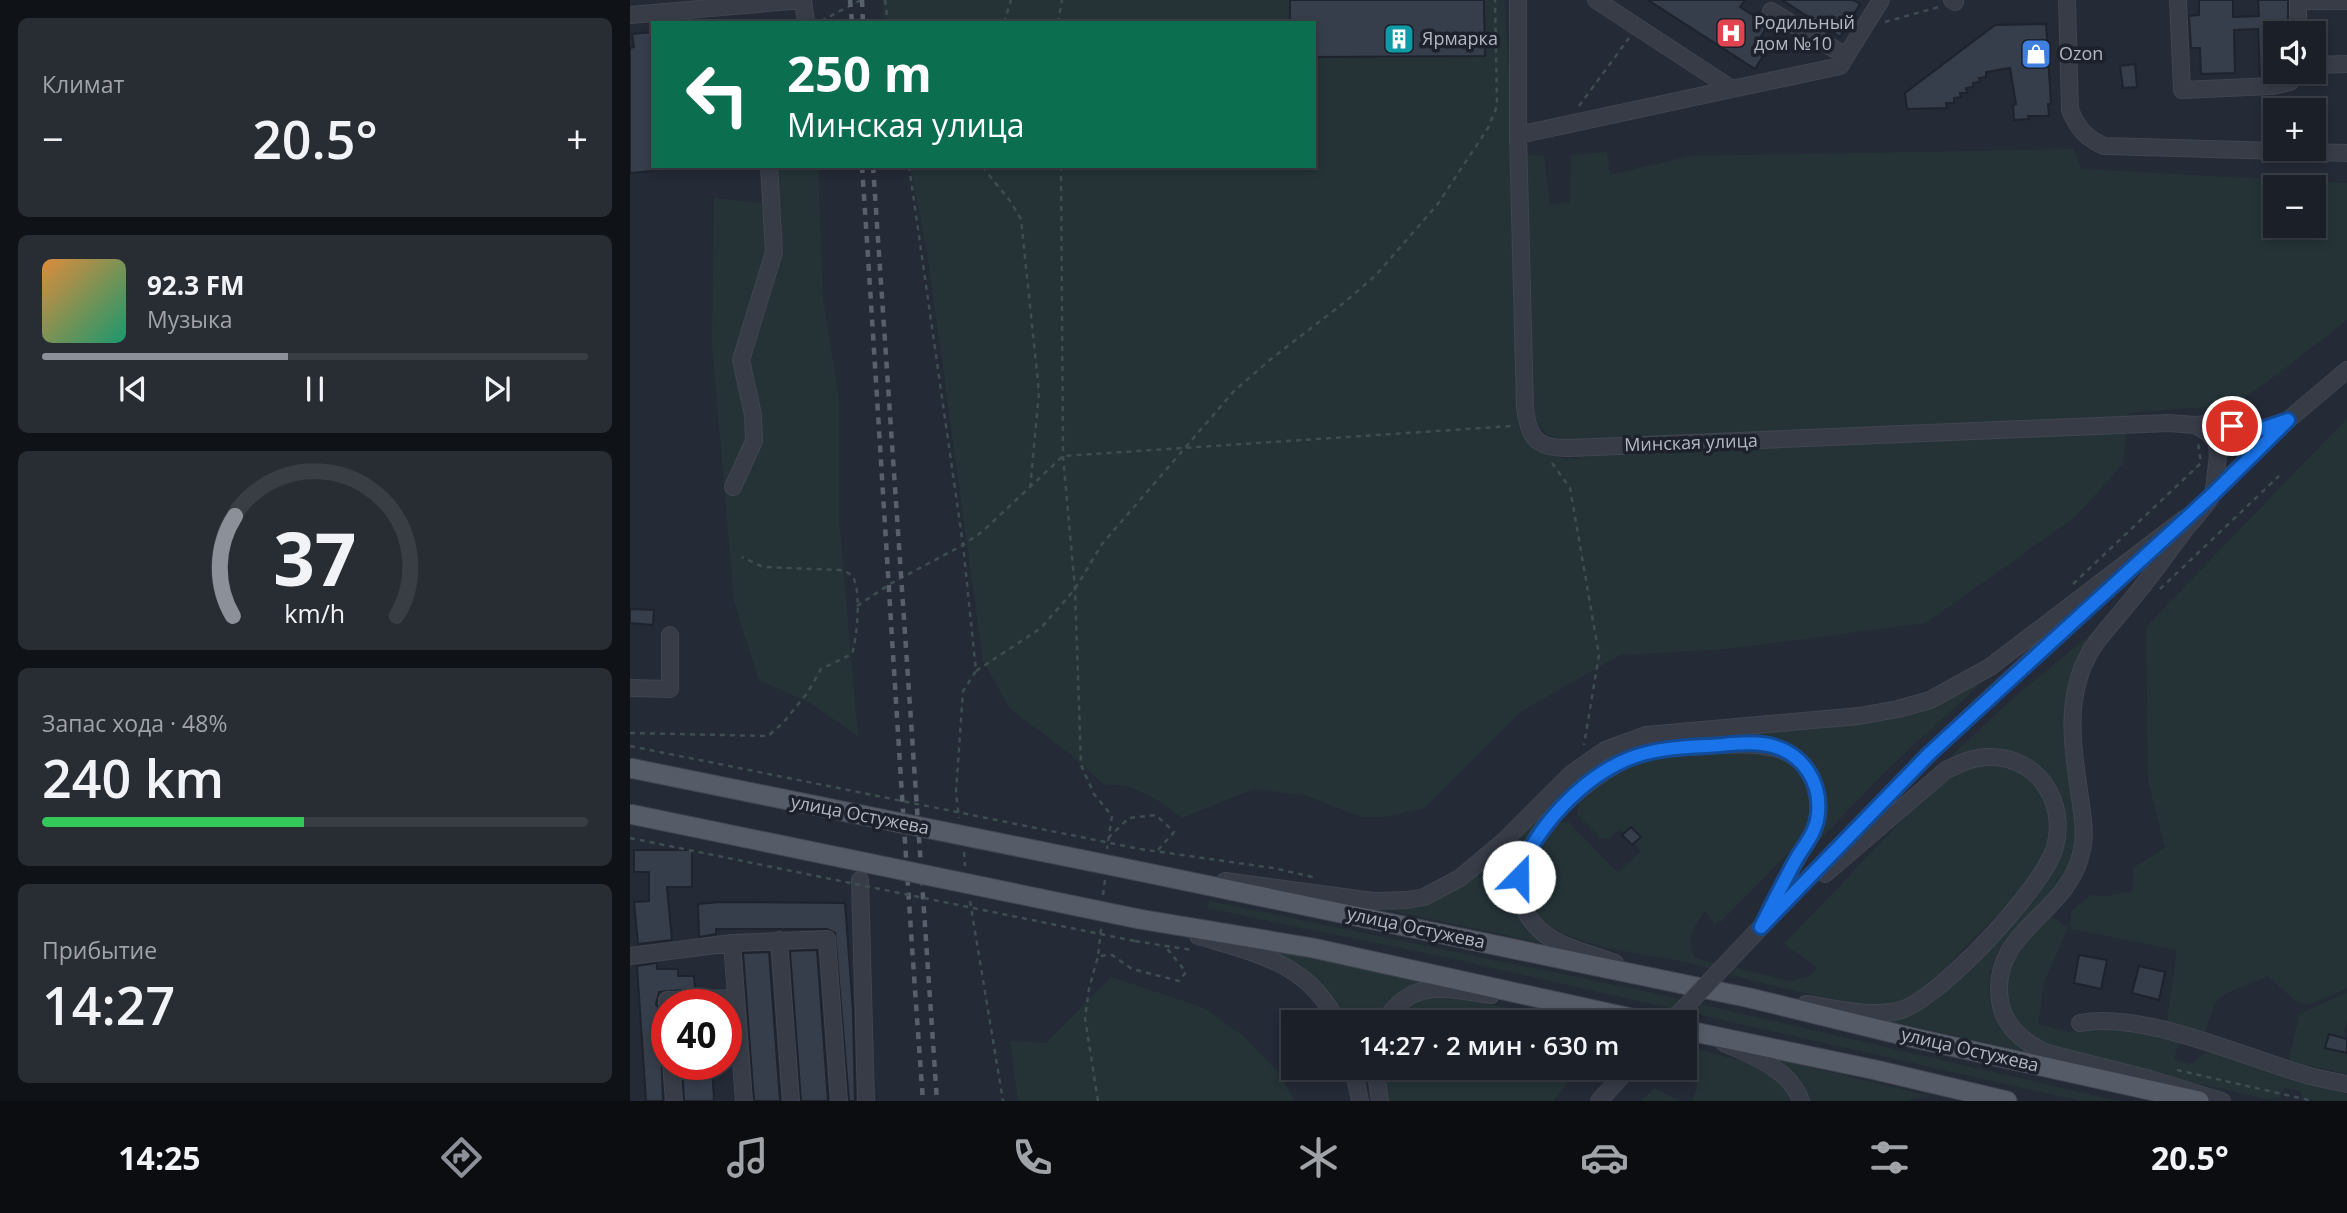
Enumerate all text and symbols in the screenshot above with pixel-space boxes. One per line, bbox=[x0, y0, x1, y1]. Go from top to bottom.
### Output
place label: Родильный дом №10 bbox=[1754, 10, 1855, 55]
hospital icon: Родильный дом №10 bbox=[1714, 16, 1748, 50]
map controls bbox=[2263, 21, 2326, 238]
button: sound bbox=[2263, 21, 2326, 84]
building icon: Ярмарка bbox=[1382, 22, 1416, 56]
place label: Ярмарка bbox=[1422, 26, 1498, 50]
shop icon: Ozon bbox=[2019, 37, 2053, 71]
text: 250 m bbox=[787, 40, 932, 106]
place label: Ozon bbox=[2059, 41, 2103, 65]
icon: left bbox=[672, 49, 763, 140]
text: Климат bbox=[42, 68, 124, 100]
button: + bbox=[2263, 98, 2326, 161]
text: 20.5° bbox=[252, 103, 378, 174]
text: Минская улица bbox=[787, 103, 1025, 146]
text: − bbox=[42, 112, 64, 164]
text: + bbox=[566, 112, 588, 164]
button: − bbox=[2263, 175, 2326, 238]
text: 92.3 FM bbox=[147, 267, 245, 303]
text: Музыка bbox=[147, 303, 233, 335]
icon: previous bbox=[114, 370, 152, 408]
icon: pause bbox=[296, 370, 334, 408]
icon: next bbox=[478, 370, 516, 408]
pin bbox=[2202, 396, 2262, 456]
icon: arrive bbox=[2213, 407, 2251, 445]
street label: Минская улица bbox=[1624, 428, 1758, 456]
text: 37 bbox=[273, 509, 357, 608]
text: km/h bbox=[285, 596, 345, 630]
text: Запас хода · 48% bbox=[42, 707, 227, 739]
text: 240 km bbox=[42, 742, 224, 813]
street label: улица Остужева bbox=[789, 789, 931, 839]
position arrow bbox=[1482, 840, 1556, 914]
street label: улица Остужева bbox=[1345, 901, 1487, 953]
text: Прибытие bbox=[42, 934, 157, 966]
text: 14:27 bbox=[42, 969, 175, 1040]
speed limit sign: 40 bbox=[651, 989, 742, 1080]
street label: улица Остужева bbox=[1899, 1022, 2041, 1077]
text: 14:27 · 2 мин · 630 m bbox=[1359, 1027, 1619, 1063]
icon: directions bbox=[437, 1133, 486, 1182]
icon: music bbox=[723, 1133, 772, 1182]
icon: phone bbox=[1008, 1133, 1057, 1182]
icon: climate bbox=[1294, 1133, 1343, 1182]
icon: car bbox=[1580, 1133, 1629, 1182]
icon: filters bbox=[1865, 1133, 1914, 1182]
text: 14:25 bbox=[118, 1136, 201, 1179]
text: 20.5° bbox=[2151, 1136, 2229, 1179]

